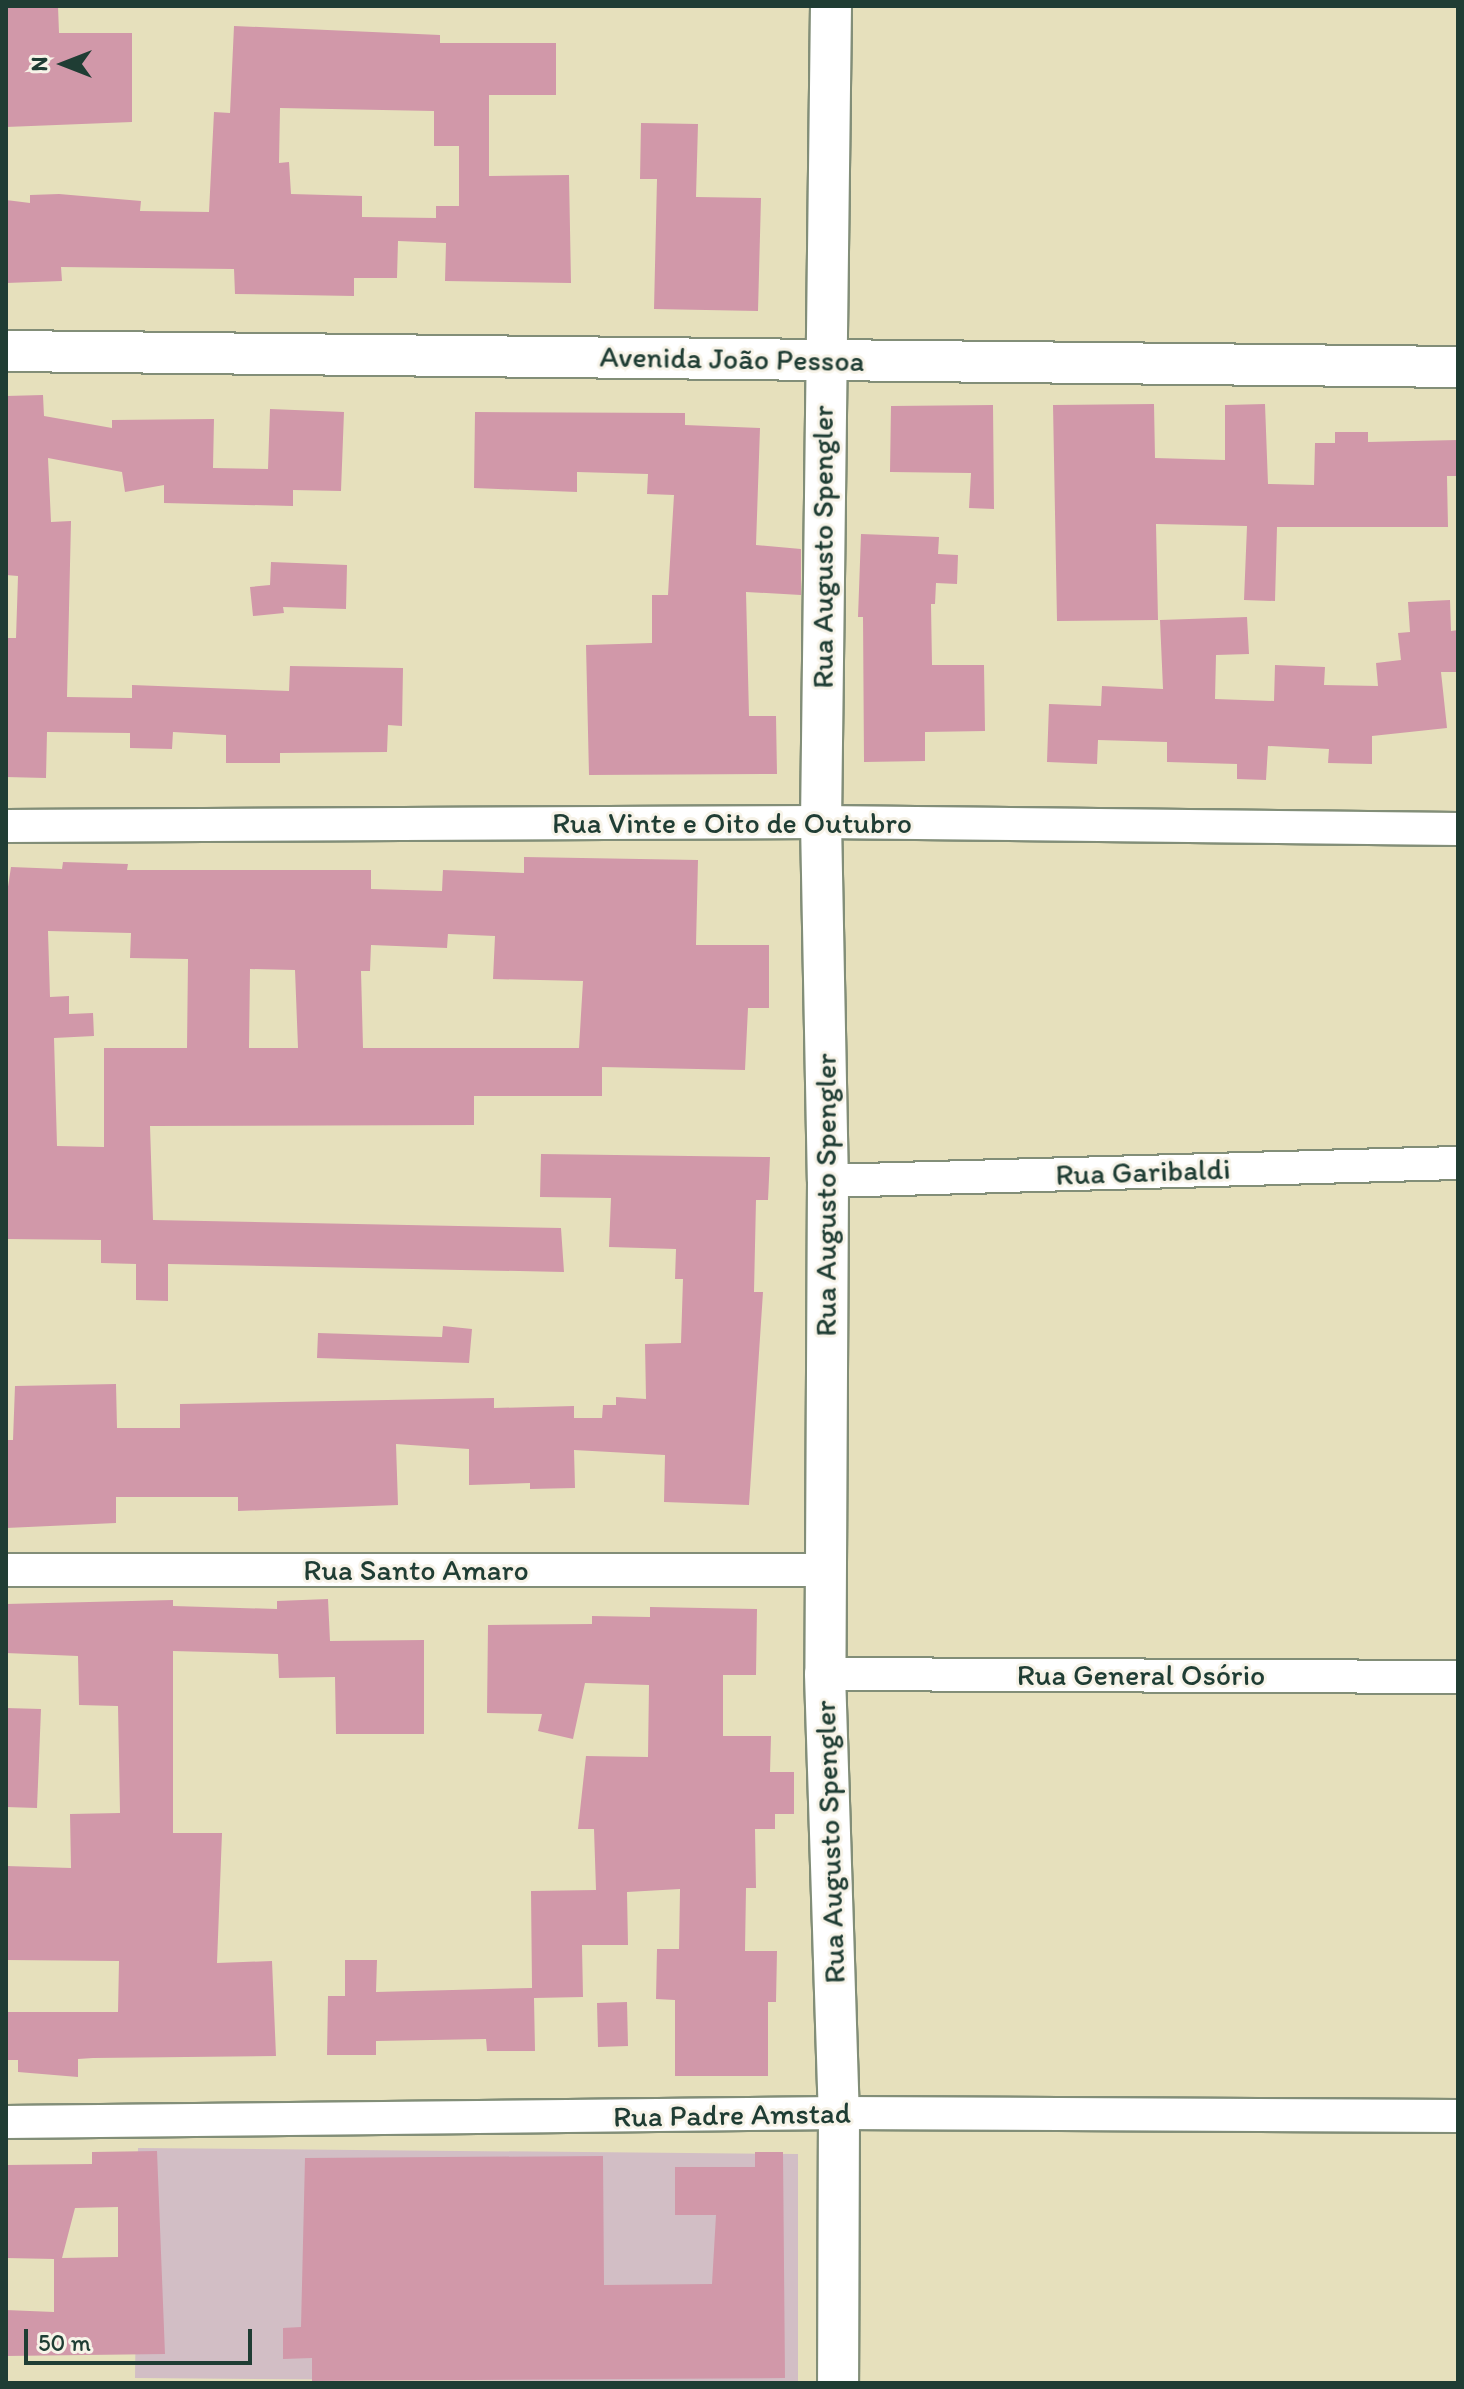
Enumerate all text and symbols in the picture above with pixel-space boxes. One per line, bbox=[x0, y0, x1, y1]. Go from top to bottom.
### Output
north arrow bbox=[24, 24, 104, 104]
text: N bbox=[26, 57, 53, 71]
street label: Avenida João Pessoa bbox=[600, 339, 864, 379]
street label: Rua Augusto Spengler bbox=[805, 406, 841, 688]
street label: Rua Vinte e Oito de Outubro bbox=[552, 805, 912, 841]
street label: Rua Augusto Spengler bbox=[808, 1054, 844, 1336]
street label: Rua Garibaldi bbox=[1054, 1151, 1232, 1193]
street label: Rua Santo Amaro bbox=[303, 1552, 529, 1588]
street label: Rua General Osório bbox=[1016, 1657, 1266, 1693]
street label: Rua Augusto Spengler bbox=[807, 1700, 853, 1984]
street label: Rua Padre Amstad bbox=[613, 2095, 851, 2135]
scale bar bbox=[28, 2313, 256, 2363]
text: 50 m bbox=[38, 2328, 91, 2357]

